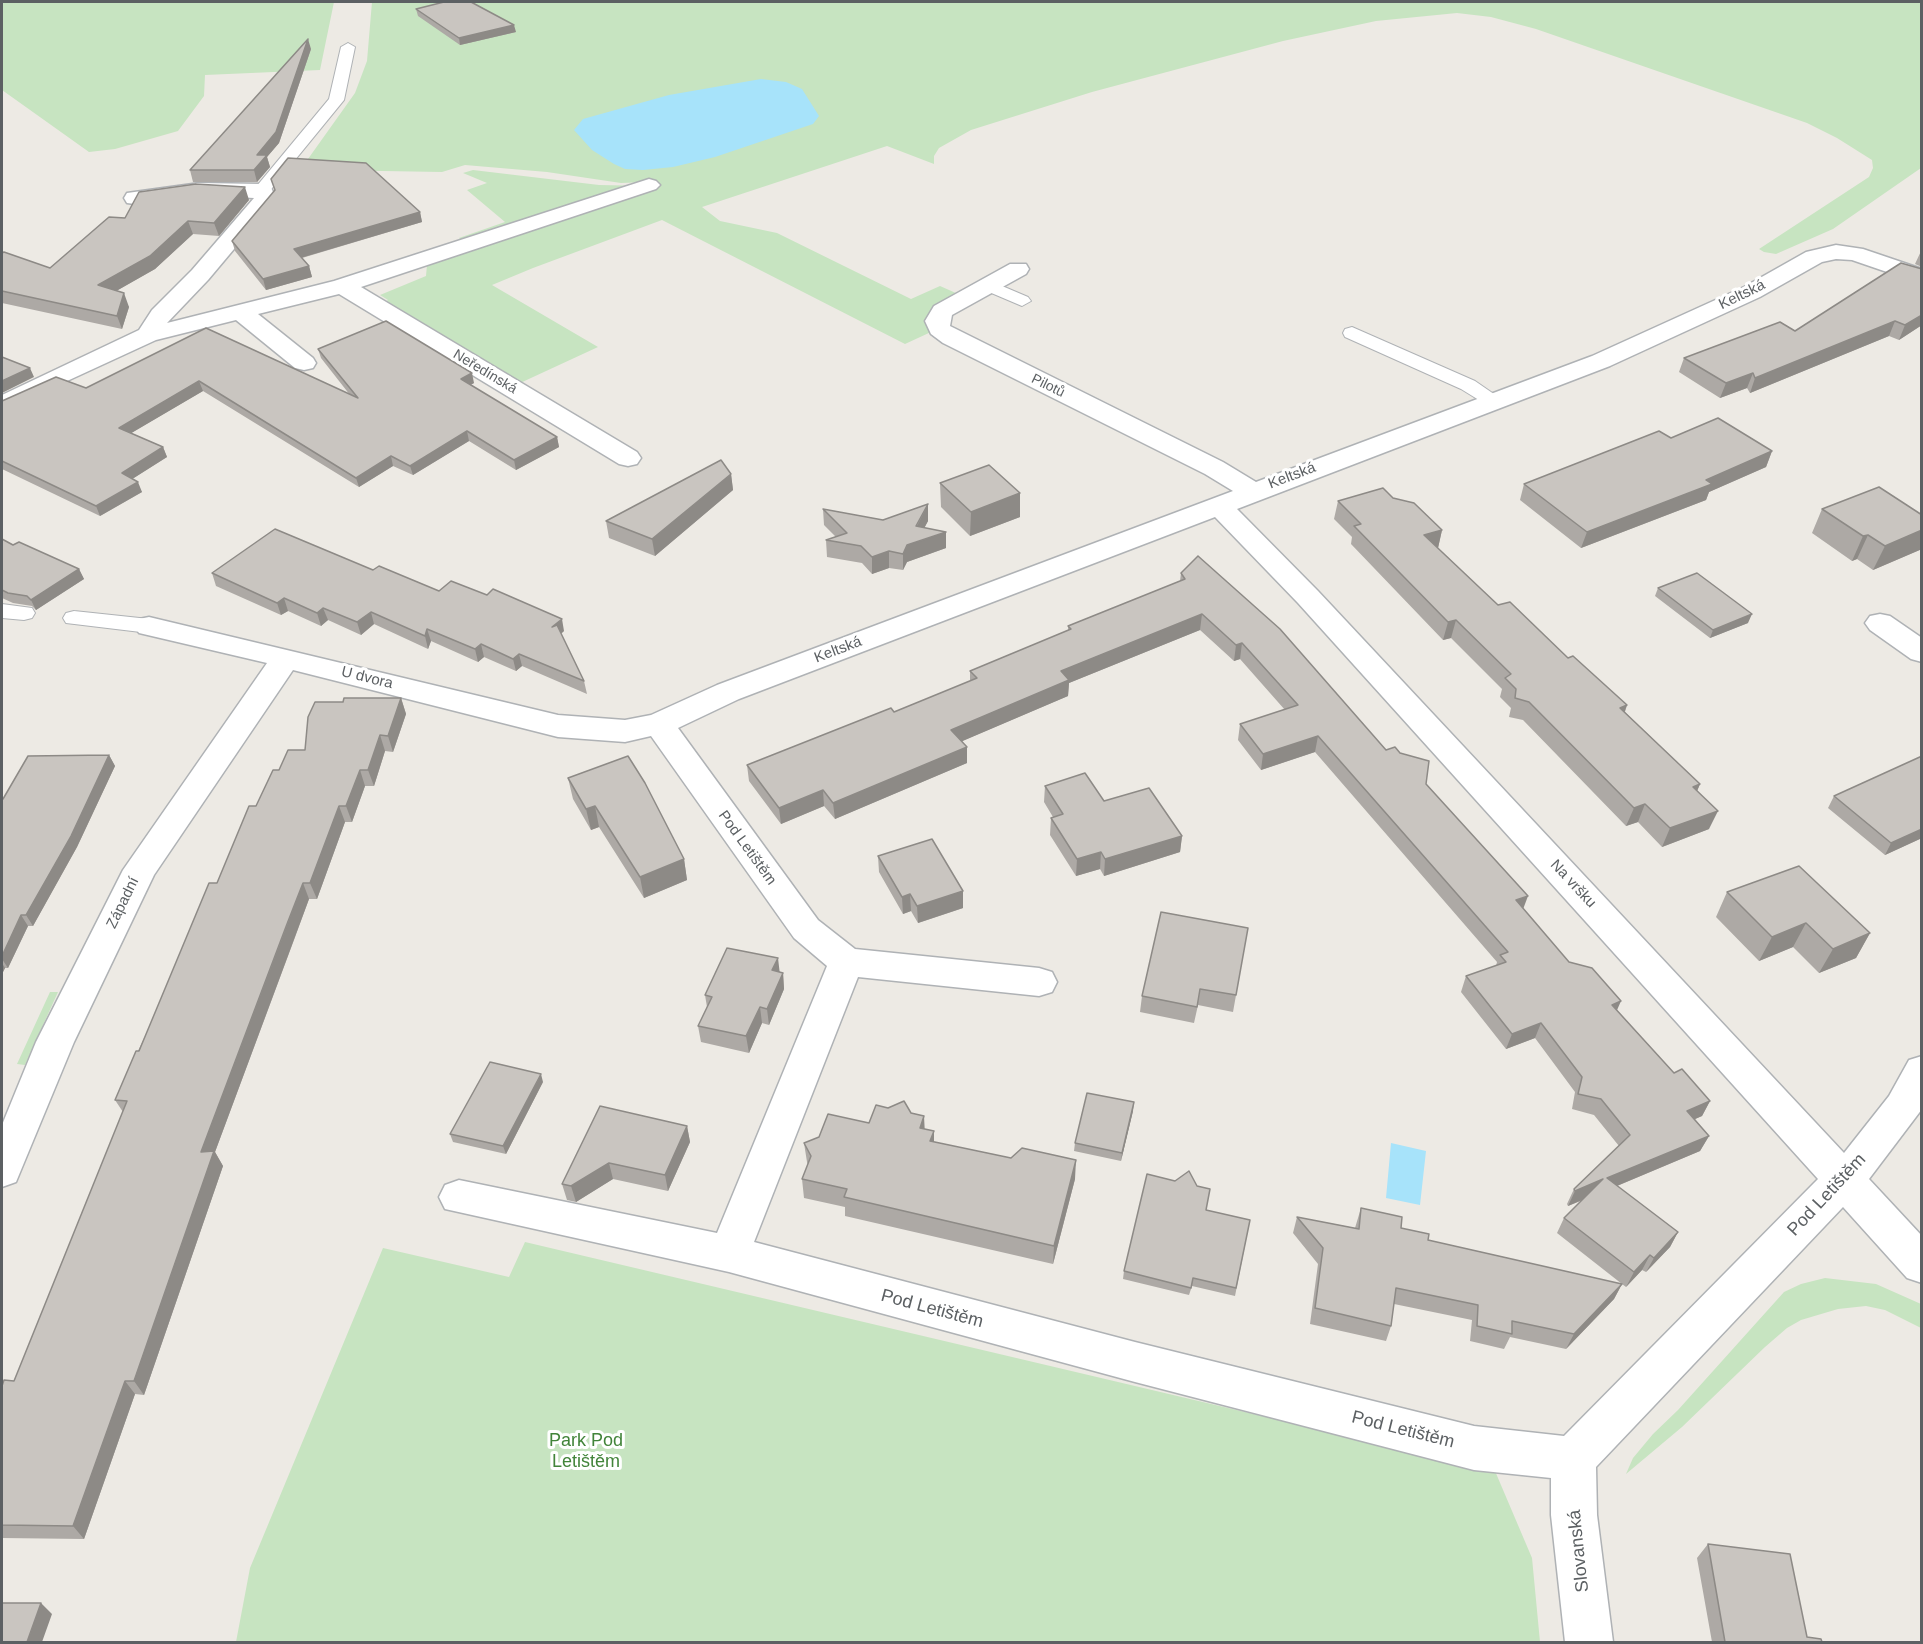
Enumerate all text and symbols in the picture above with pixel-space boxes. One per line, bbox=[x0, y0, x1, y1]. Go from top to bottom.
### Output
street label: Keltská bbox=[1716, 276, 1768, 314]
street label: Neředínská bbox=[450, 346, 520, 398]
street label: Pilotů bbox=[1029, 371, 1067, 401]
street label: Keltská bbox=[1266, 459, 1318, 493]
street label: Keltská bbox=[812, 633, 864, 667]
street label: U dvora bbox=[339, 663, 395, 693]
street label: Pod Letištěm bbox=[714, 807, 780, 889]
street label: Na vršku bbox=[1546, 856, 1600, 912]
street label: Západní bbox=[103, 874, 143, 932]
street label: Pod Letištěm bbox=[1783, 1149, 1871, 1241]
street label: Pod Letištěm bbox=[878, 1285, 986, 1333]
street label: Pod Letištěm bbox=[1349, 1407, 1457, 1453]
park label: Park Pod Letištěm bbox=[549, 1430, 623, 1472]
street label: Slovanská bbox=[1564, 1509, 1594, 1593]

